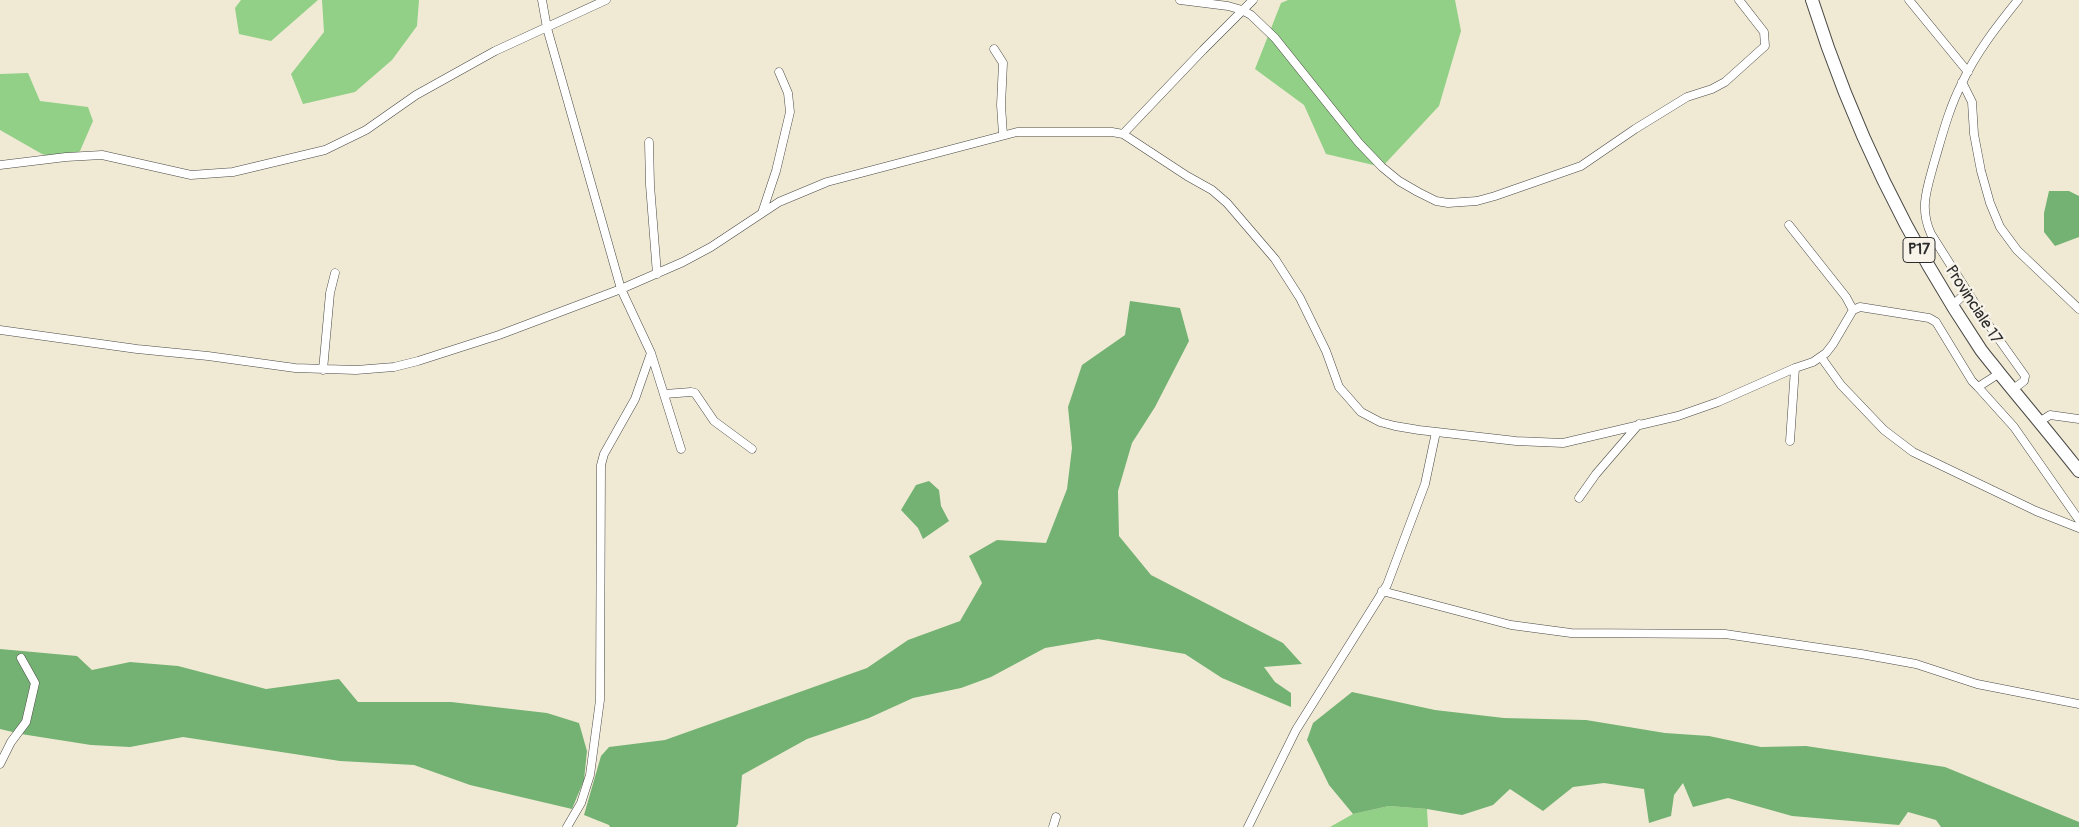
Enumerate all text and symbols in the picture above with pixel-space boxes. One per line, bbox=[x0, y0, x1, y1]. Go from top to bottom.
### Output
road number: P17 bbox=[1903, 238, 1935, 262]
street label: Provinciale 17 bbox=[1941, 262, 2005, 348]

